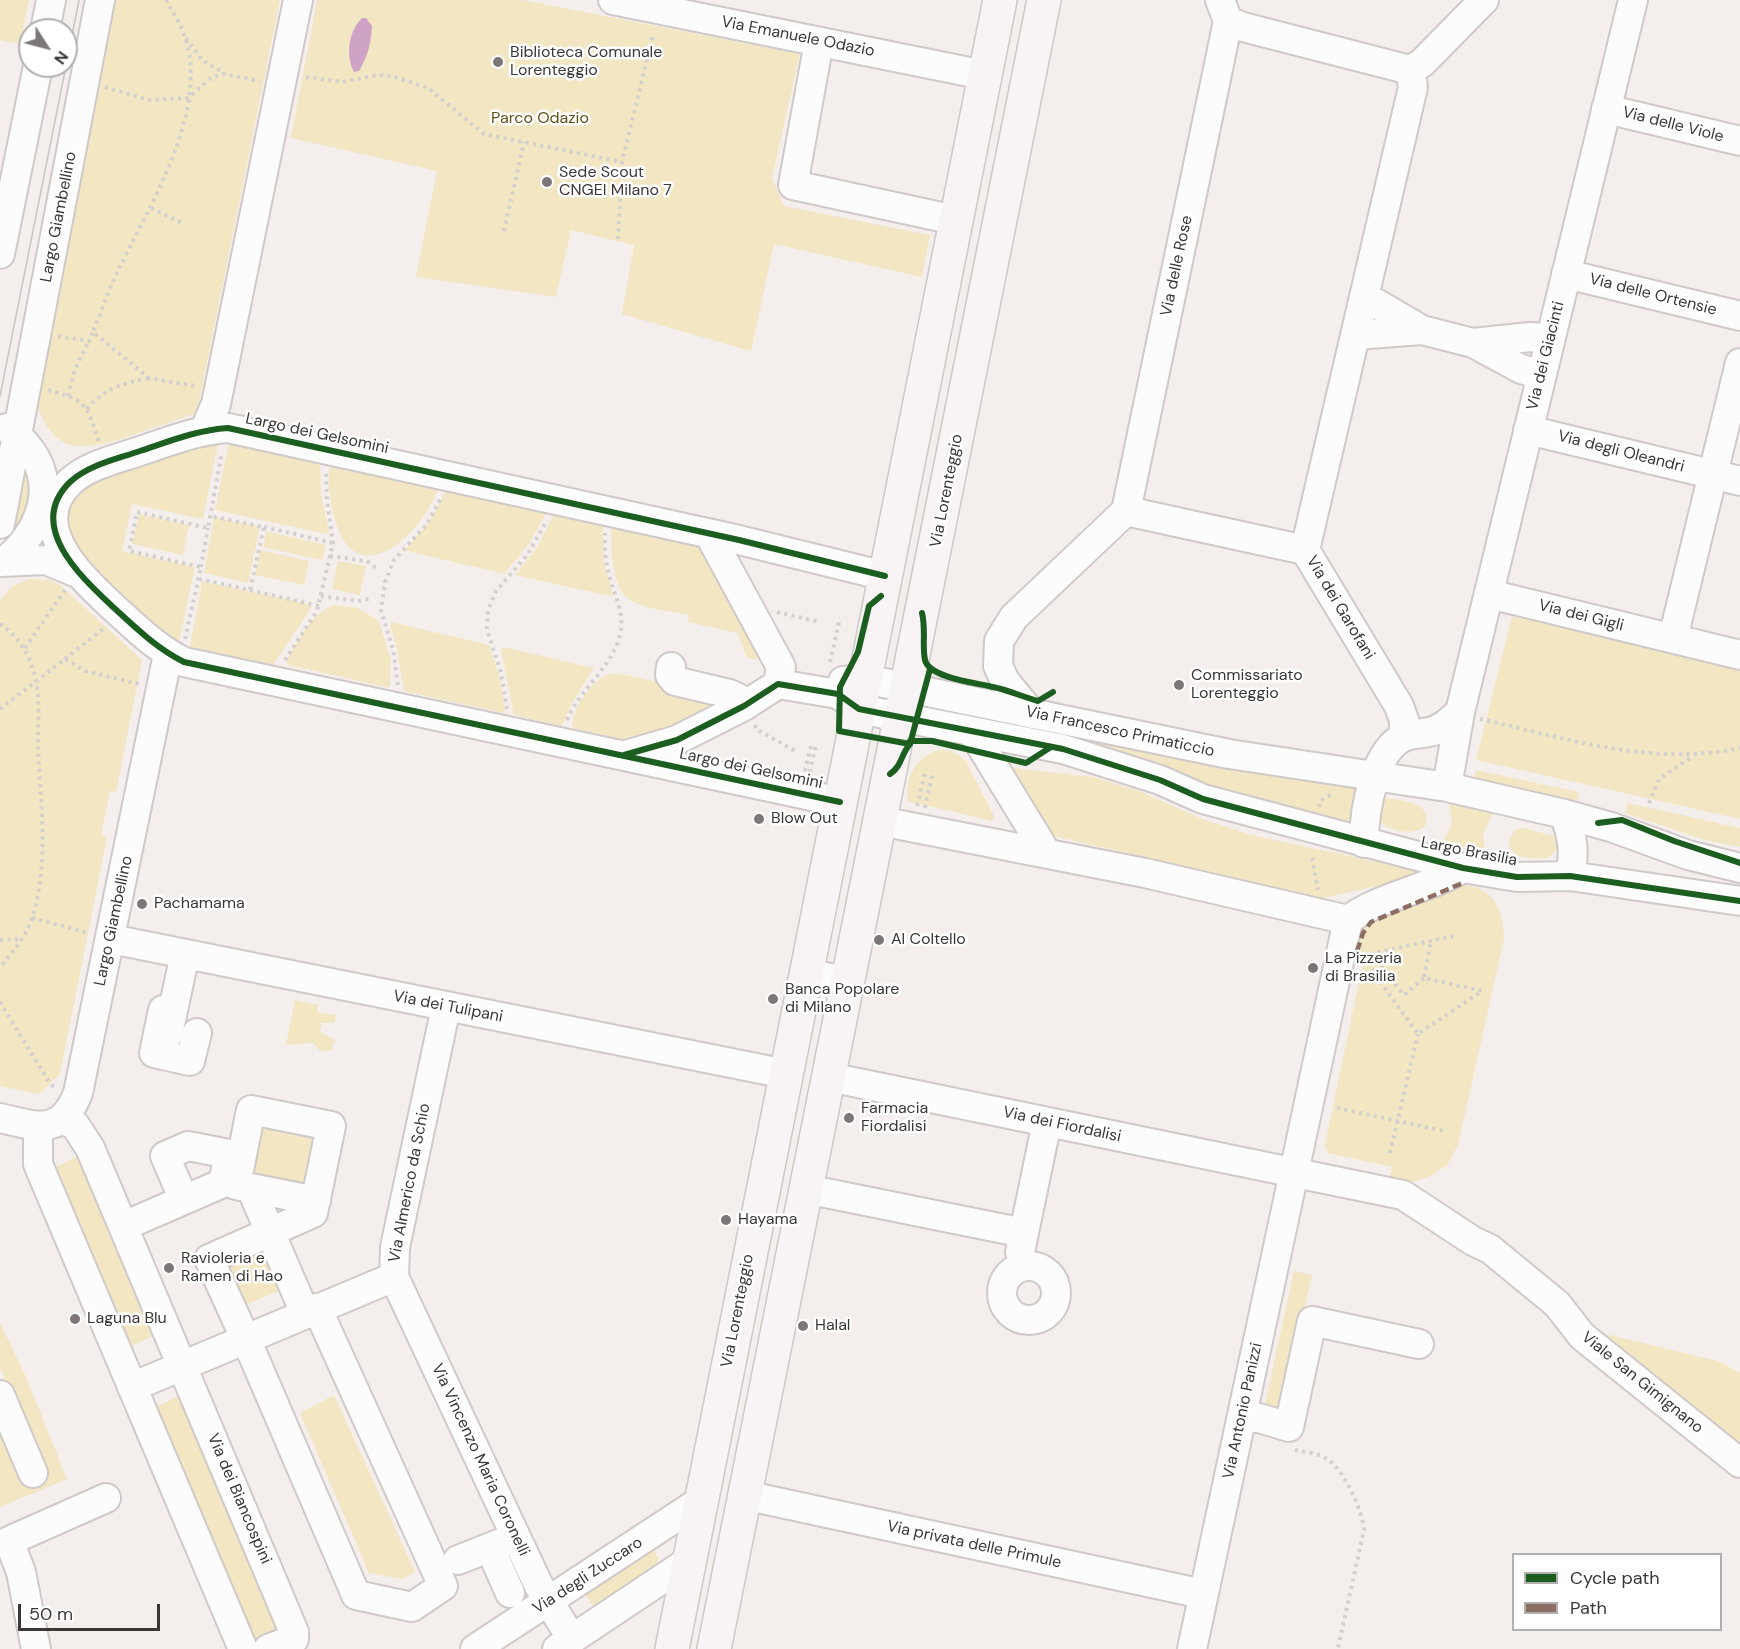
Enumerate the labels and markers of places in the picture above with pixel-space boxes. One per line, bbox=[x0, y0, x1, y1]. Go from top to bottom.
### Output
place label: Biblioteca Comunale Lorenteggio bbox=[510, 43, 662, 81]
marker: Biblioteca Comunale Lorenteggio bbox=[491, 55, 505, 69]
place label: Sede Scout CNGEI Milano 7 bbox=[559, 163, 672, 201]
marker: Sede Scout CNGEI Milano 7 bbox=[540, 175, 554, 189]
place label: Commissariato Lorenteggio bbox=[1191, 666, 1303, 704]
marker: Commissariato Lorenteggio bbox=[1172, 678, 1186, 692]
place label: Blow Out bbox=[771, 809, 838, 829]
marker: Blow Out bbox=[752, 812, 766, 826]
place label: Pachamama bbox=[154, 894, 245, 914]
marker: Pachamama bbox=[135, 897, 149, 911]
place label: Al Coltello bbox=[891, 930, 966, 950]
marker: Al Coltello bbox=[872, 933, 886, 947]
place label: La Pizzeria di Brasilia bbox=[1325, 949, 1402, 987]
marker: La Pizzeria di Brasilia bbox=[1306, 961, 1320, 975]
place label: Banca Popolare di Milano bbox=[785, 980, 899, 1018]
marker: Banca Popolare di Milano bbox=[766, 992, 780, 1006]
place label: Farmacia Fiordalisi bbox=[861, 1099, 928, 1137]
marker: Farmacia Fiordalisi bbox=[842, 1111, 856, 1125]
place label: Hayama bbox=[738, 1210, 797, 1230]
marker: Hayama bbox=[719, 1213, 733, 1227]
place label: Ravioleria e Ramen di Hao bbox=[181, 1249, 283, 1287]
marker: Ravioleria e Ramen di Hao bbox=[162, 1261, 176, 1275]
place label: Laguna Blu bbox=[87, 1309, 167, 1329]
marker: Laguna Blu bbox=[68, 1312, 82, 1326]
place label: Halal bbox=[815, 1316, 850, 1336]
marker: Halal bbox=[796, 1319, 810, 1333]

